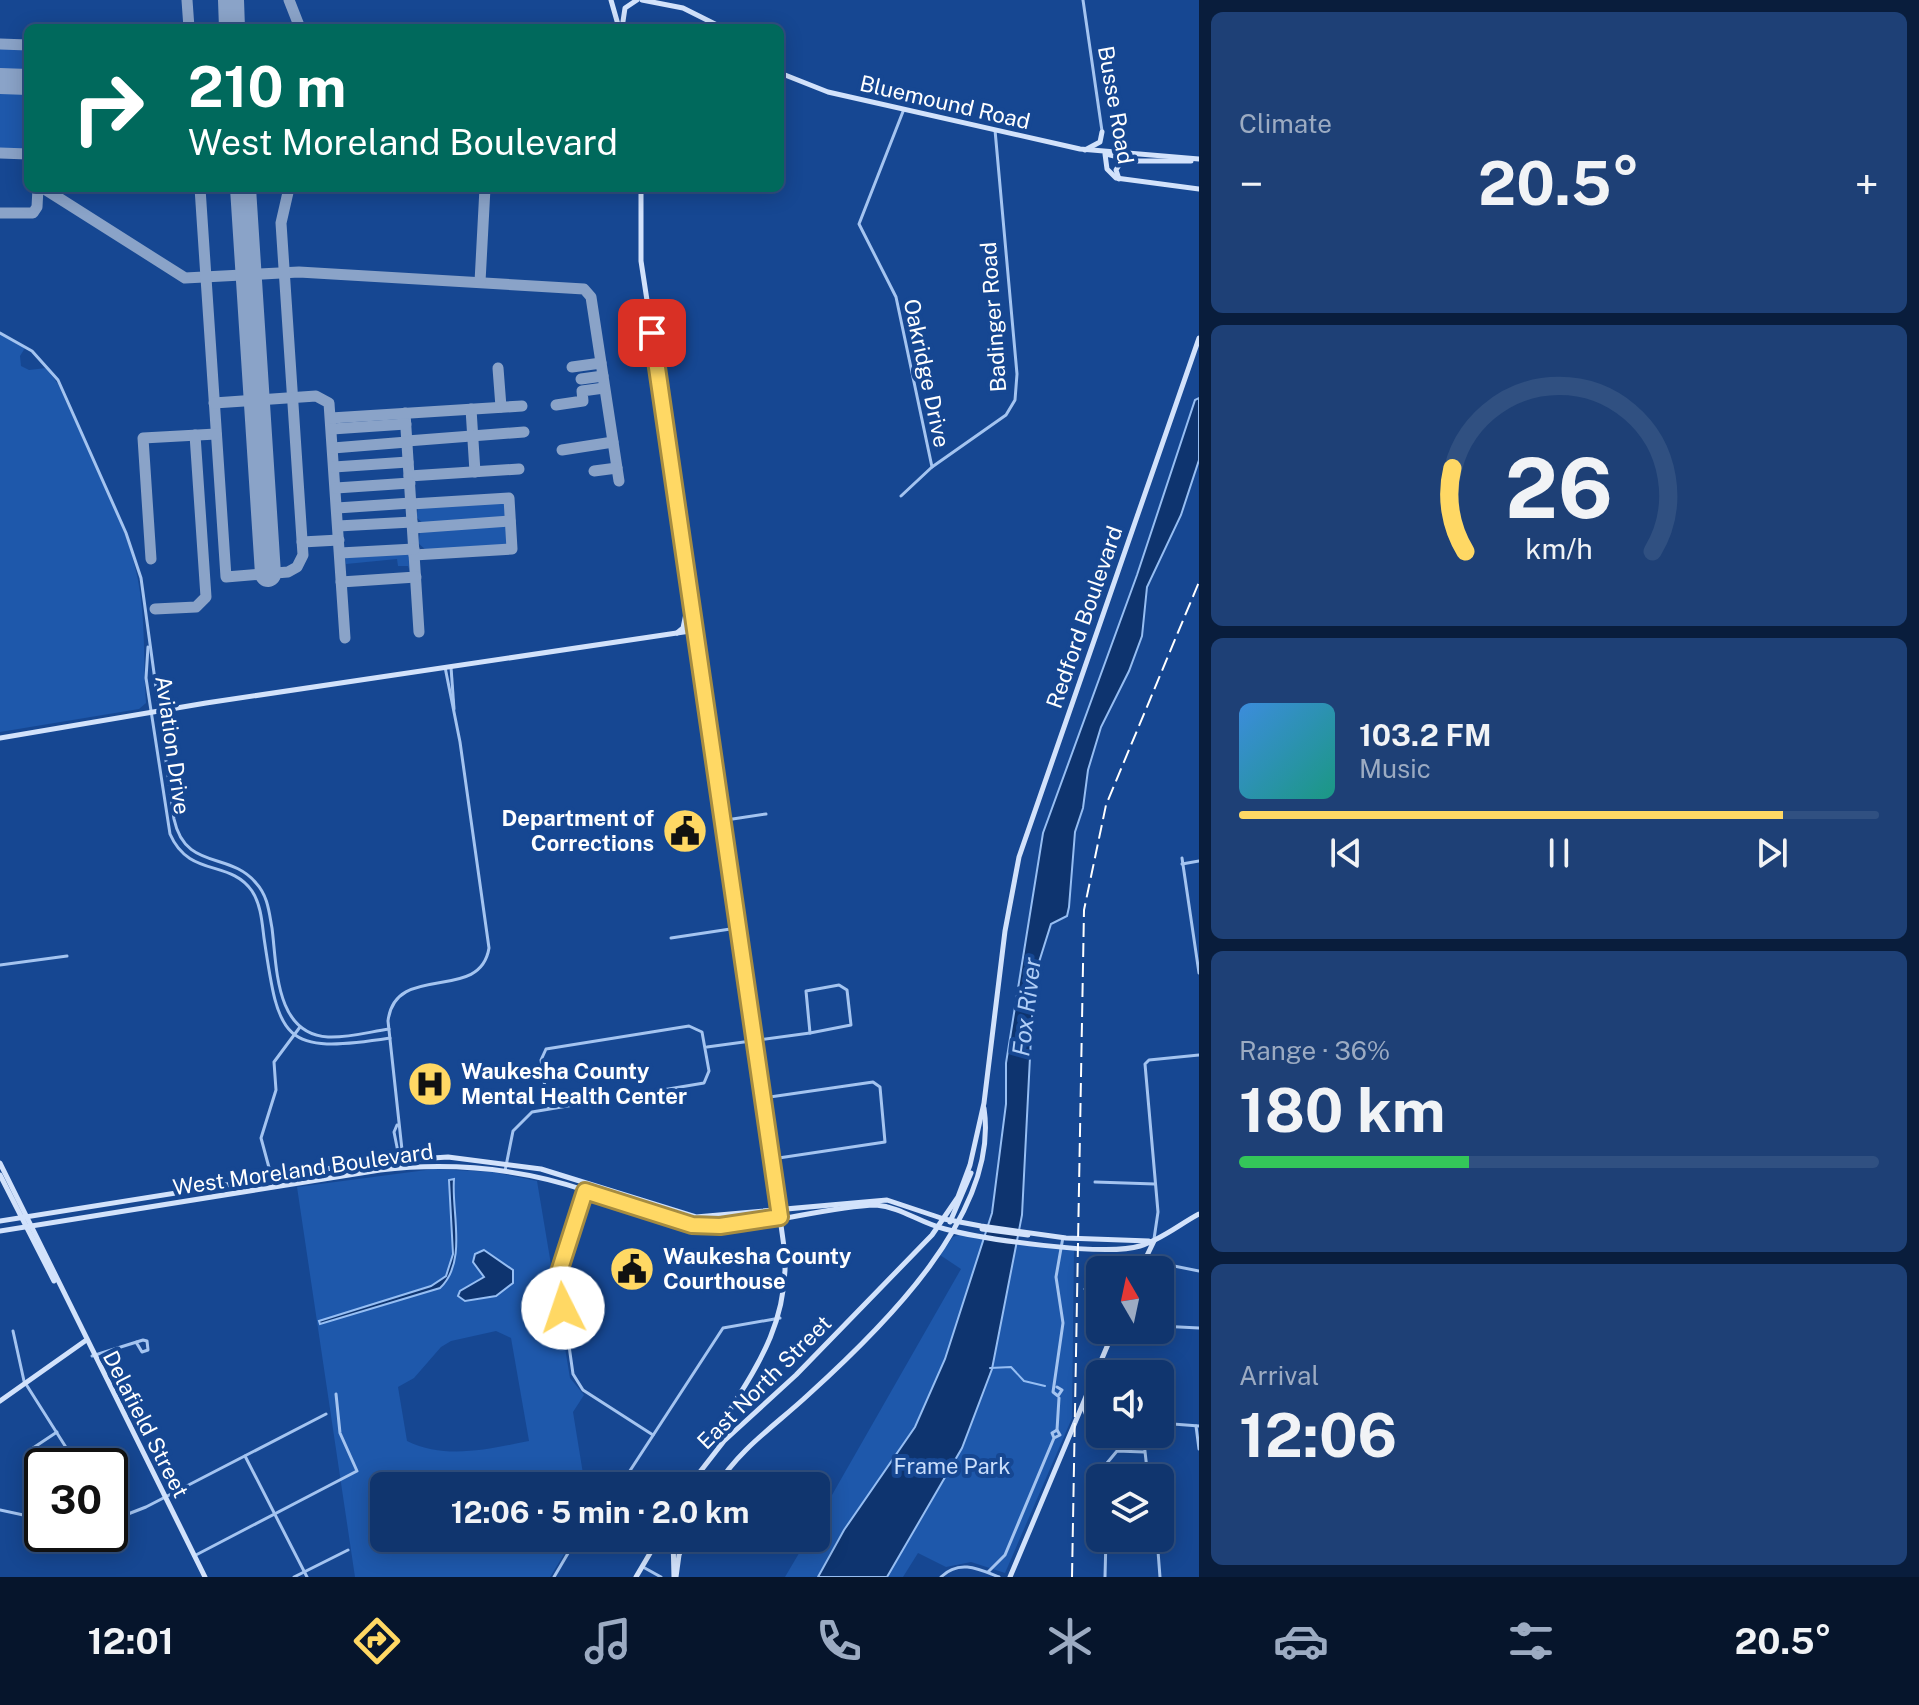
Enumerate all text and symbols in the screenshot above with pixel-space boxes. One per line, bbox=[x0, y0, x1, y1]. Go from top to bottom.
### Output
street label: Busse Road bbox=[1093, 44, 1139, 166]
text: 210 m bbox=[188, 54, 346, 120]
icon: right bbox=[56, 56, 160, 160]
street label: Bluemound Road bbox=[857, 70, 1033, 134]
text: Climate bbox=[1239, 108, 1332, 139]
text: West Moreland Boulevard bbox=[188, 121, 618, 163]
text: 20.5° bbox=[1478, 148, 1640, 219]
text: − bbox=[1239, 158, 1263, 210]
text: + bbox=[1855, 158, 1879, 210]
street label: Badinger Road bbox=[975, 241, 1011, 393]
street label: Oakridge Drive bbox=[899, 296, 955, 450]
pin bbox=[618, 299, 686, 367]
icon: arrive bbox=[630, 311, 674, 355]
text: 26 bbox=[1505, 438, 1613, 536]
street label: Redford Boulevard bbox=[1041, 522, 1127, 712]
text: km/h bbox=[1525, 532, 1593, 565]
street label: Aviation Drive bbox=[150, 674, 196, 816]
text: 103.2 FM bbox=[1359, 717, 1491, 753]
text: Music bbox=[1359, 753, 1431, 784]
place label: Department of Corrections bbox=[502, 805, 654, 856]
public building icon: Department of Corrections bbox=[661, 807, 709, 855]
icon: previous bbox=[1324, 831, 1368, 875]
icon: pause bbox=[1537, 831, 1581, 875]
icon: next bbox=[1750, 831, 1794, 875]
water label: Fox River bbox=[1006, 955, 1046, 1058]
text: Range · 36% bbox=[1239, 1035, 1390, 1066]
place label: Waukesha County Mental Health Center bbox=[461, 1058, 687, 1109]
hospital icon: Waukesha County Mental Health Center bbox=[406, 1060, 454, 1108]
text: 180 km bbox=[1239, 1075, 1445, 1146]
street label: West Moreland Boulevard bbox=[171, 1138, 435, 1200]
place label: Waukesha County Courthouse bbox=[663, 1243, 852, 1294]
public building icon: Waukesha County Courthouse bbox=[608, 1245, 656, 1293]
north arrow bbox=[1086, 1256, 1174, 1344]
map controls bbox=[1086, 1256, 1174, 1552]
position arrow bbox=[521, 1266, 605, 1350]
street label: East North Street bbox=[692, 1310, 836, 1454]
street label: Delafield Street bbox=[98, 1346, 194, 1502]
button: sound bbox=[1086, 1360, 1174, 1448]
text: Arrival bbox=[1239, 1360, 1319, 1391]
text: 12:06 bbox=[1239, 1400, 1397, 1471]
speed limit sign: 30 bbox=[24, 1448, 128, 1552]
park label: Frame Park bbox=[893, 1453, 1011, 1479]
button: layers bbox=[1086, 1464, 1174, 1552]
text: 12:06 · 5 min · 2.0 km bbox=[451, 1494, 749, 1530]
icon: directions bbox=[349, 1613, 405, 1669]
icon: music bbox=[580, 1613, 636, 1669]
icon: phone bbox=[811, 1613, 867, 1669]
icon: climate bbox=[1042, 1613, 1098, 1669]
icon: car bbox=[1273, 1613, 1329, 1669]
icon: filters bbox=[1503, 1613, 1559, 1669]
text: 12:01 bbox=[87, 1620, 174, 1662]
text: 20.5° bbox=[1734, 1620, 1832, 1662]

